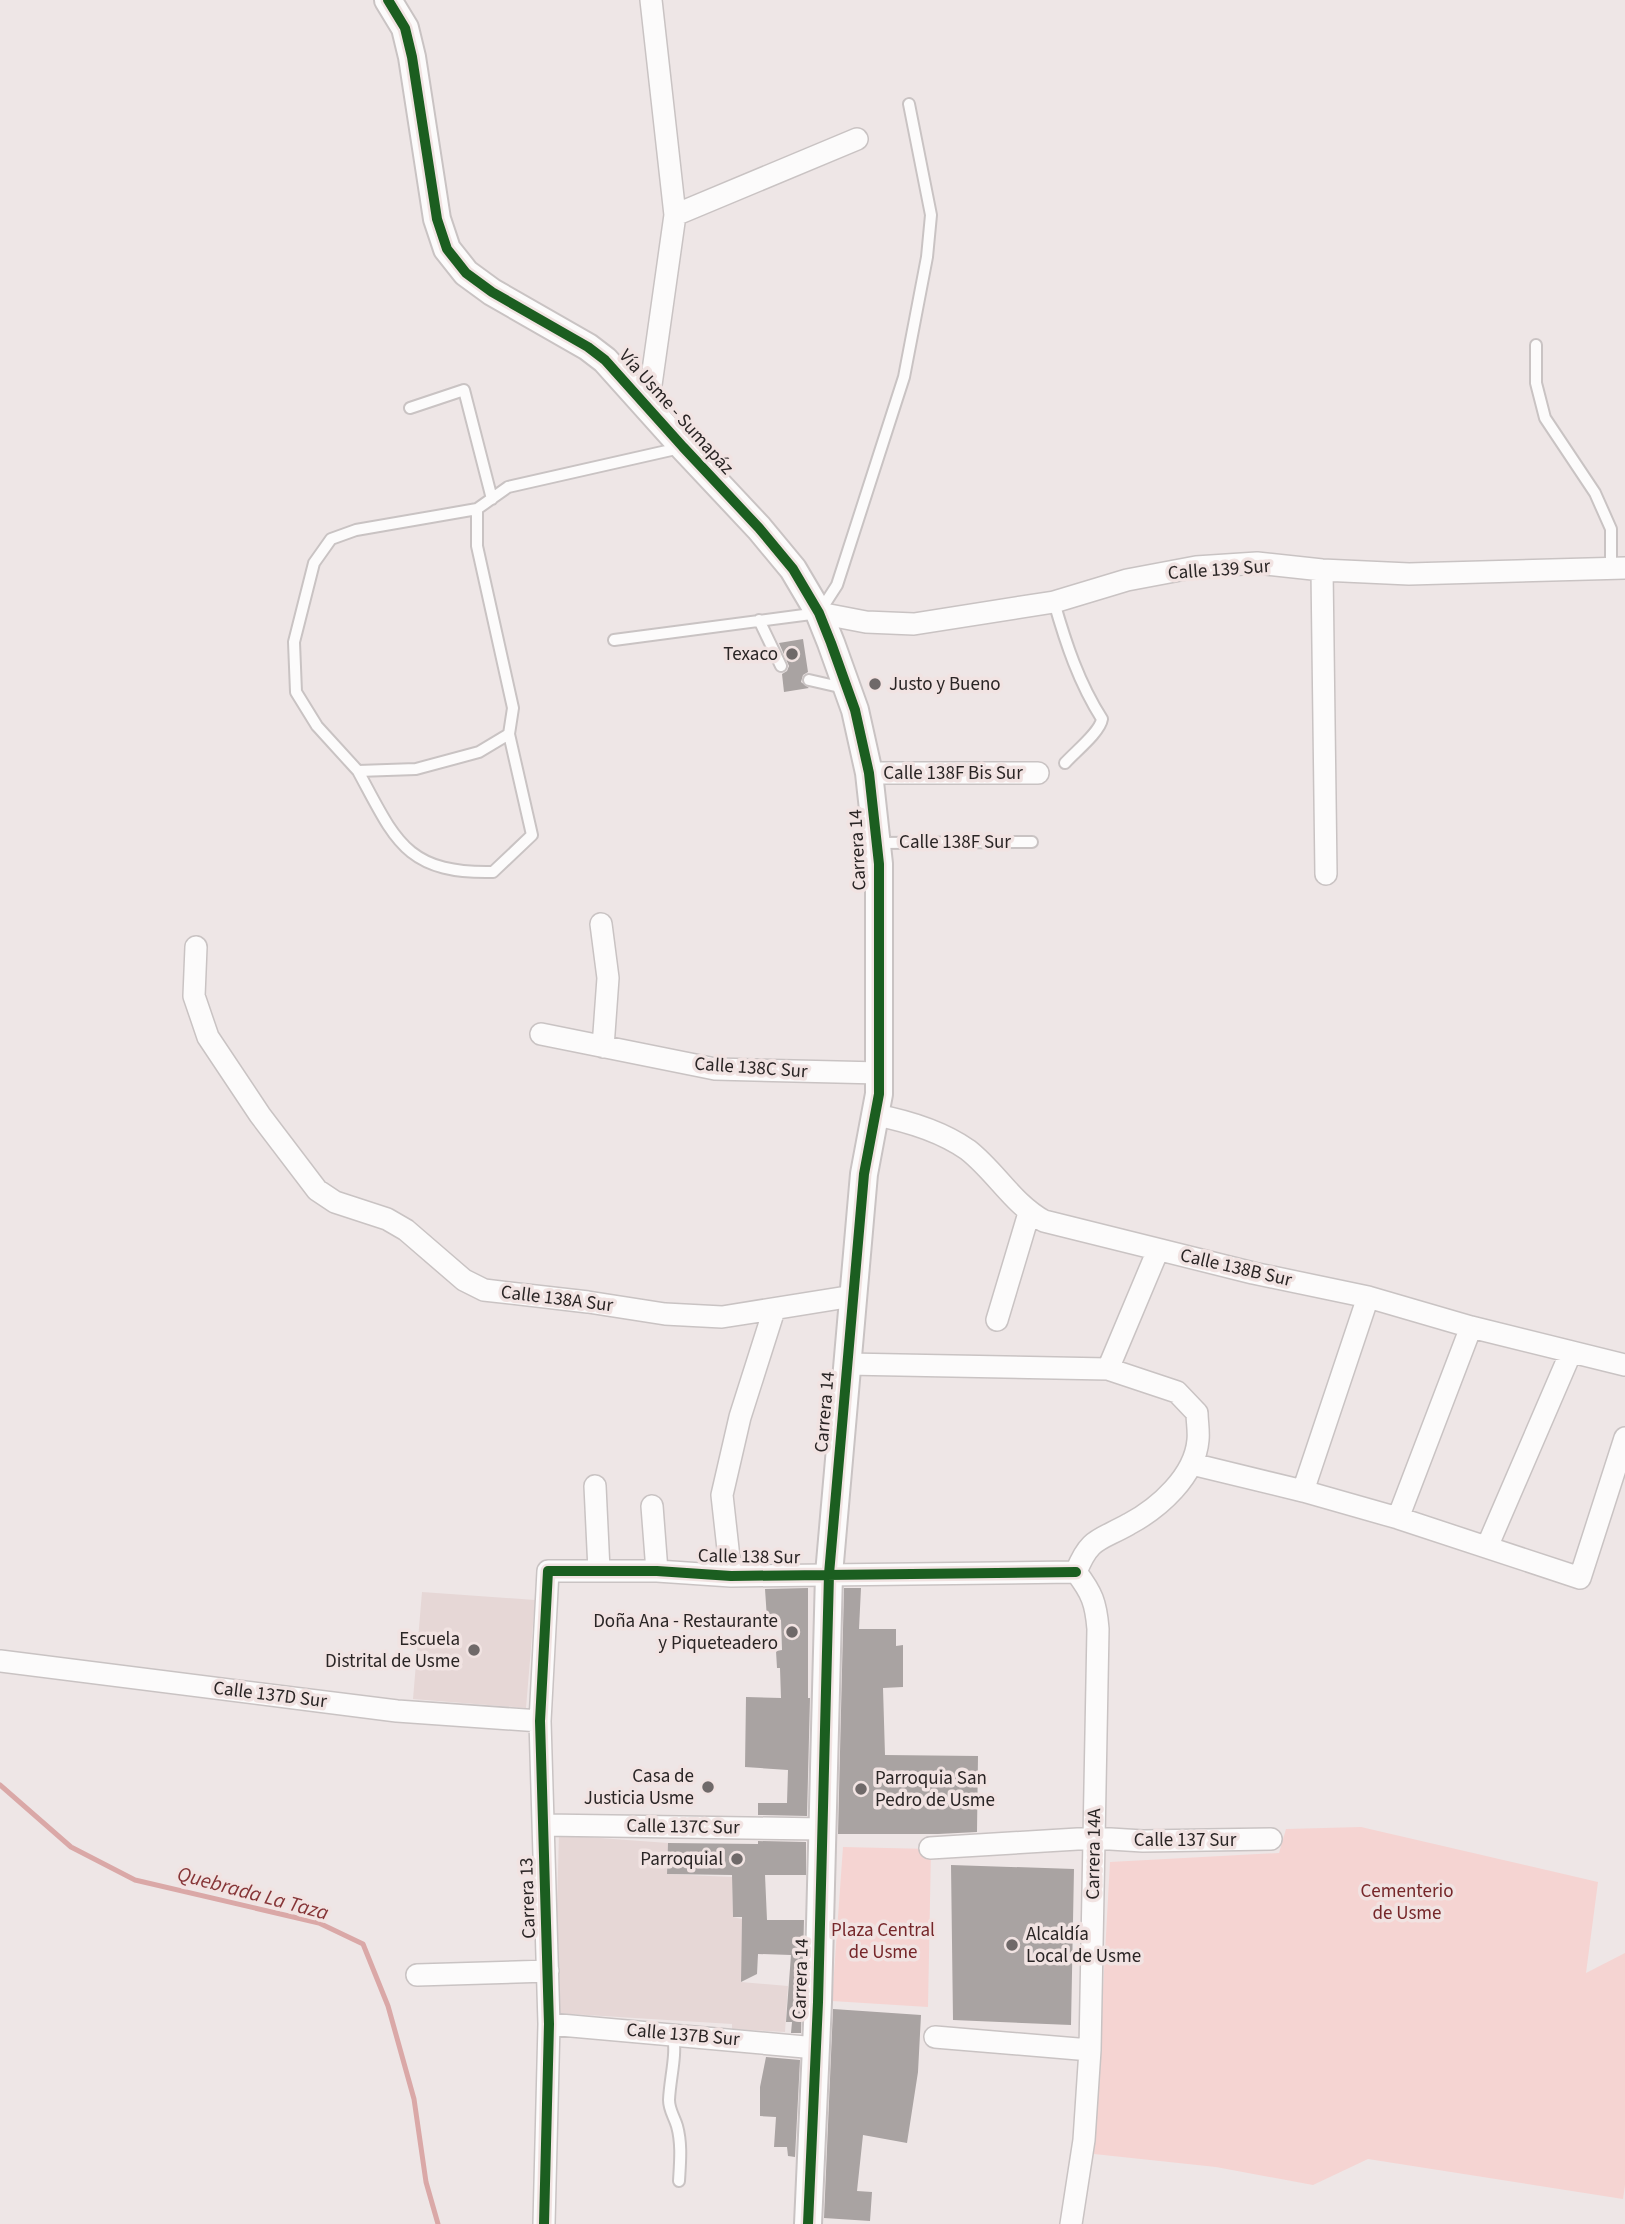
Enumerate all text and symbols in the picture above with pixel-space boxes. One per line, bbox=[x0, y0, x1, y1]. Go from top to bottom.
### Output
street label: Vía Usme - Sumapáz bbox=[612, 343, 740, 481]
street label: Calle 139 Sur bbox=[1167, 553, 1271, 587]
place label: Texaco bbox=[723, 641, 778, 668]
marker: Texaco bbox=[784, 646, 800, 662]
place label: Justo y Bueno bbox=[889, 671, 1001, 698]
marker: Justo y Bueno bbox=[867, 676, 883, 692]
street label: Calle 138F Bis Sur bbox=[883, 760, 1023, 787]
street label: Carrera 14 bbox=[842, 809, 874, 891]
street label: Calle 138F Sur bbox=[899, 829, 1011, 856]
street label: Calle 138C Sur bbox=[693, 1051, 809, 1085]
street label: Calle 138B Sur bbox=[1178, 1242, 1295, 1294]
street label: Calle 138A Sur bbox=[499, 1279, 615, 1319]
street label: Carrera 14 bbox=[808, 1370, 842, 1454]
street label: Calle 138 Sur bbox=[697, 1543, 801, 1571]
place label: Doña Ana - Restaurante y Piqueteadero bbox=[593, 1608, 778, 1657]
marker: Doña Ana - Restaurante y Piqueteadero bbox=[784, 1624, 800, 1640]
place label: Escuela Distrital de Usme bbox=[325, 1626, 460, 1675]
marker: Escuela Distrital de Usme bbox=[466, 1642, 482, 1658]
street label: Calle 137D Sur bbox=[212, 1675, 329, 1715]
place label: Casa de Justicia Usme bbox=[584, 1763, 694, 1812]
place label: Parroquia San Pedro de Usme bbox=[875, 1765, 995, 1814]
marker: Casa de Justicia Usme bbox=[700, 1779, 716, 1795]
marker: Parroquia San Pedro de Usme bbox=[853, 1781, 869, 1797]
street label: Carrera 14A bbox=[1080, 1807, 1108, 1900]
street label: Calle 137C Sur bbox=[626, 1813, 740, 1841]
street label: Calle 137 Sur bbox=[1134, 1827, 1237, 1854]
place label: Parroquial bbox=[640, 1846, 723, 1873]
marker: Parroquial bbox=[729, 1851, 745, 1867]
street label: Carrera 13 bbox=[513, 1857, 543, 1939]
water label: Quebrada La Taza bbox=[174, 1858, 332, 1928]
park label: Cementerio de Usme bbox=[1361, 1878, 1454, 1927]
park label: Plaza Central de Usme bbox=[831, 1917, 935, 1966]
place label: Alcaldía Local de Usme bbox=[1026, 1921, 1141, 1970]
marker: Alcaldía Local de Usme bbox=[1004, 1937, 1020, 1953]
street label: Carrera 14 bbox=[786, 1938, 816, 2020]
street label: Calle 137B Sur bbox=[625, 2017, 741, 2053]

